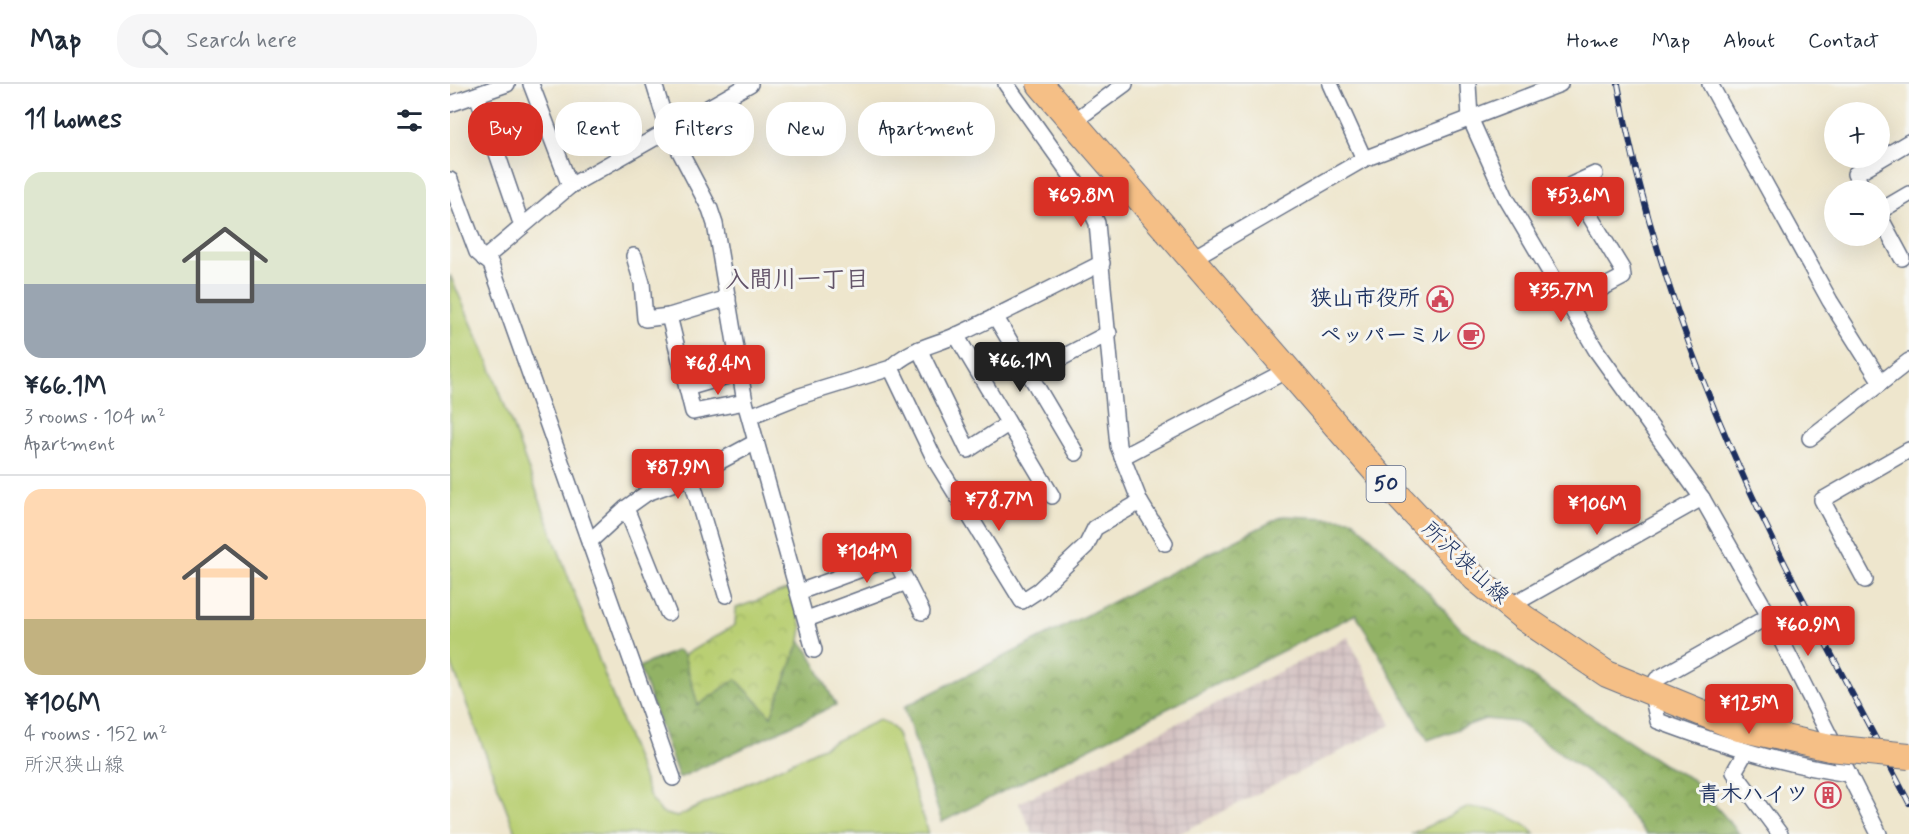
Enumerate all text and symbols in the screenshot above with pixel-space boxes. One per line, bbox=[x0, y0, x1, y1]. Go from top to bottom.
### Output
search box bbox=[117, 14, 537, 68]
text: Map bbox=[30, 23, 81, 60]
icon: search bbox=[138, 25, 171, 58]
text: Search here bbox=[186, 27, 297, 55]
text: Home bbox=[1567, 27, 1619, 55]
text: Map bbox=[1652, 27, 1690, 55]
text: About bbox=[1723, 27, 1775, 55]
text: Contact bbox=[1808, 27, 1879, 55]
chip: Buy bbox=[468, 102, 543, 156]
chip: Rent bbox=[555, 102, 642, 156]
chip: Filters bbox=[654, 102, 754, 156]
chip: New bbox=[766, 102, 846, 156]
chip: Apartment bbox=[858, 102, 995, 156]
map controls bbox=[1824, 102, 1890, 246]
button: + bbox=[1824, 102, 1890, 168]
text: 11 homes bbox=[24, 103, 122, 137]
icon: filters bbox=[393, 104, 426, 137]
pin: ¥69.8M bbox=[1032, 177, 1130, 228]
pin: ¥53.6M bbox=[1529, 177, 1627, 228]
button: − bbox=[1824, 180, 1890, 246]
text: ¥69.8M bbox=[1048, 183, 1114, 210]
text: ¥53.6M bbox=[1546, 183, 1610, 210]
icon: home bbox=[171, 211, 279, 319]
district label: 入間川一丁目 bbox=[725, 265, 869, 296]
pin: ¥35.7M bbox=[1512, 272, 1610, 323]
text: ¥35.7M bbox=[1528, 278, 1594, 305]
public building icon: 狭山市役所 bbox=[1425, 284, 1455, 314]
place label: 狭山市役所 bbox=[1310, 285, 1420, 313]
cafe icon: ペッパーミル bbox=[1456, 321, 1486, 351]
place label: ペッパーミル bbox=[1320, 322, 1452, 350]
pin: ¥66.1M bbox=[971, 342, 1069, 393]
pin: ¥68.4M bbox=[669, 345, 767, 396]
text: ¥66.1M bbox=[988, 348, 1052, 375]
text: ¥68.4M bbox=[685, 351, 751, 378]
text: ¥66.1M bbox=[24, 370, 107, 404]
text: 3 rooms · 104 m² bbox=[24, 404, 166, 431]
text: Apartment bbox=[24, 431, 115, 458]
pin: ¥87.9M bbox=[629, 449, 727, 500]
text: ¥87.9M bbox=[646, 455, 710, 482]
road number: 50 bbox=[1366, 466, 1406, 502]
pin: ¥78.7M bbox=[950, 481, 1048, 532]
pin: ¥106M bbox=[1555, 485, 1639, 536]
text: ¥78.7M bbox=[965, 487, 1033, 514]
text: ¥106M bbox=[1568, 491, 1626, 518]
street label: 所沢狭山線 bbox=[1415, 515, 1515, 611]
icon: home bbox=[171, 528, 279, 636]
pin: ¥104M bbox=[825, 533, 909, 584]
text: ¥104M bbox=[836, 539, 898, 566]
pin: ¥60.9M bbox=[1759, 606, 1857, 657]
text: ¥60.9M bbox=[1776, 612, 1840, 639]
pin: ¥125M bbox=[1707, 684, 1791, 735]
text: ¥106M bbox=[24, 687, 101, 721]
text: ¥125M bbox=[1719, 690, 1779, 717]
text: 4 rooms · 152 m² bbox=[24, 721, 167, 748]
text: 所沢狭山線 bbox=[24, 752, 124, 779]
building icon: 青木ハイツ bbox=[1813, 780, 1843, 810]
place label: 青木ハイツ bbox=[1698, 781, 1808, 809]

